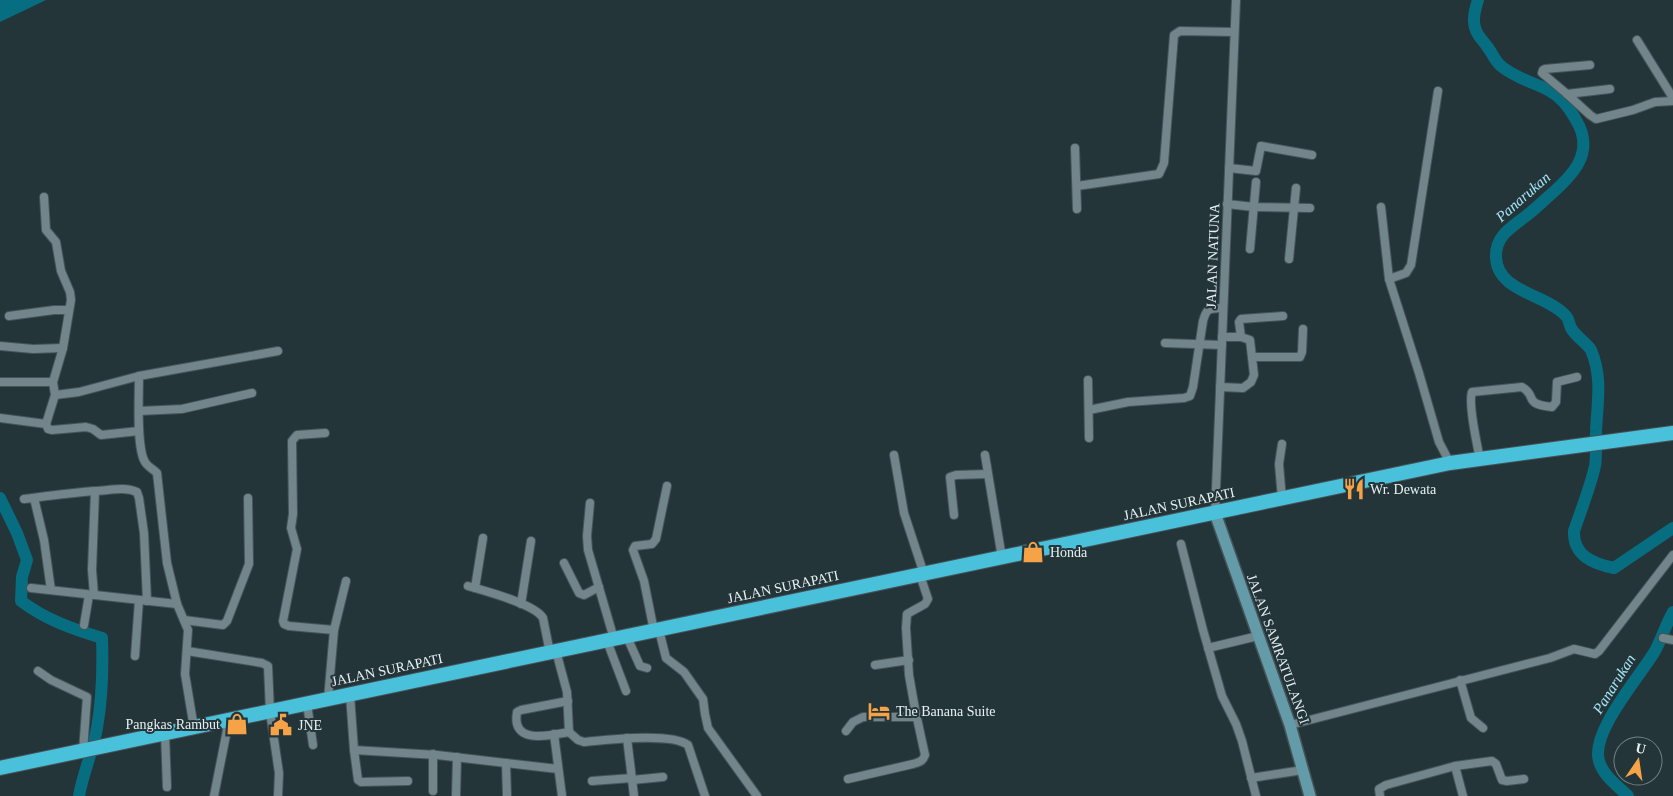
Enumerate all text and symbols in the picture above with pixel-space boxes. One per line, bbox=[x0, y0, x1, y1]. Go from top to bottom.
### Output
water label: Panarukan bbox=[1492, 169, 1553, 226]
street label: JALAN NATUNA bbox=[1204, 202, 1222, 309]
restaurant icon: Wr. Dewata bbox=[1341, 476, 1367, 502]
place label: Wr. Dewata bbox=[1370, 482, 1437, 497]
street label: JALAN SURAPATI bbox=[1122, 485, 1236, 523]
shop icon: Honda bbox=[1020, 539, 1046, 565]
place label: Honda bbox=[1050, 545, 1088, 560]
street label: JALAN SURAPATI bbox=[726, 568, 840, 606]
street label: JALAN SAMRATULANGI bbox=[1244, 572, 1312, 726]
street label: JALAN SURAPATI bbox=[330, 651, 444, 689]
water label: Panarukan bbox=[1589, 651, 1638, 717]
hotel icon: The Banana Suite bbox=[866, 698, 892, 724]
place label: The Banana Suite bbox=[896, 704, 996, 719]
shop icon: Pangkas Rambut bbox=[224, 711, 250, 737]
public building icon: JNE bbox=[268, 712, 294, 738]
place label: Pangkas Rambut bbox=[126, 717, 220, 732]
place label: JNE bbox=[298, 718, 322, 733]
north arrow bbox=[1613, 736, 1663, 786]
text: U bbox=[1634, 740, 1647, 757]

